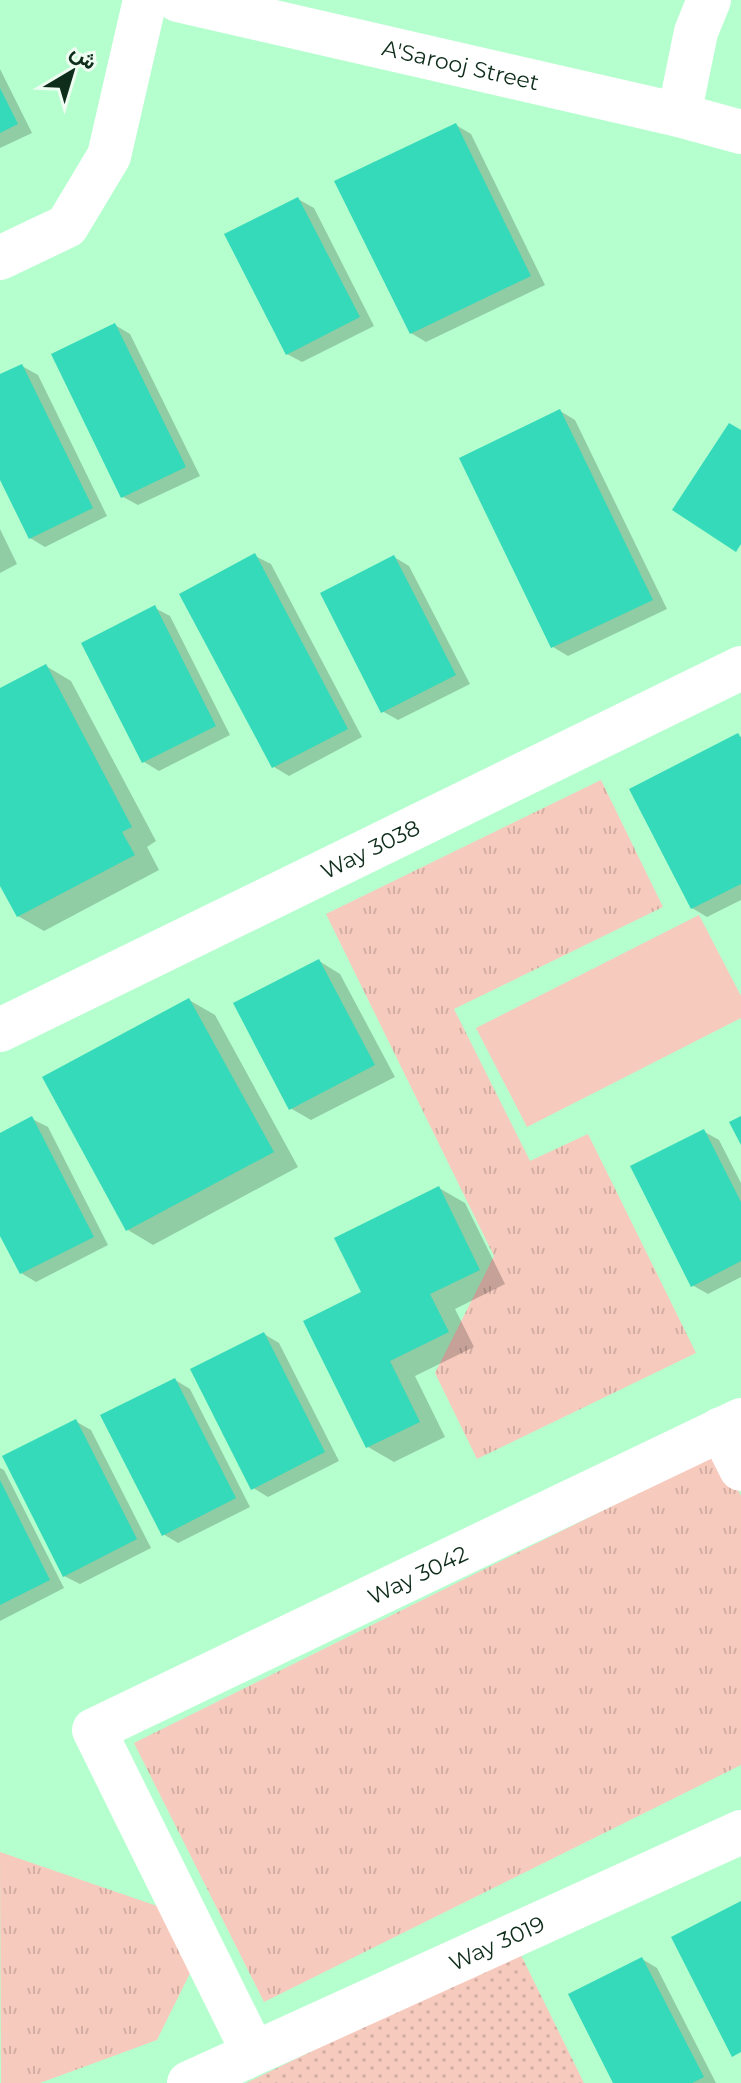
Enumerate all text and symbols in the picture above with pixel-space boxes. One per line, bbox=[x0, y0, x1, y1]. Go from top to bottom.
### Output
north arrow bbox=[32, 32, 112, 112]
street label: A'Sarooj Street bbox=[380, 34, 542, 96]
text: ش bbox=[65, 38, 103, 75]
street label: Way 3038 bbox=[316, 814, 424, 885]
street label: Way 3042 bbox=[363, 1540, 472, 1610]
street label: Way 3019 bbox=[445, 1910, 549, 1976]

